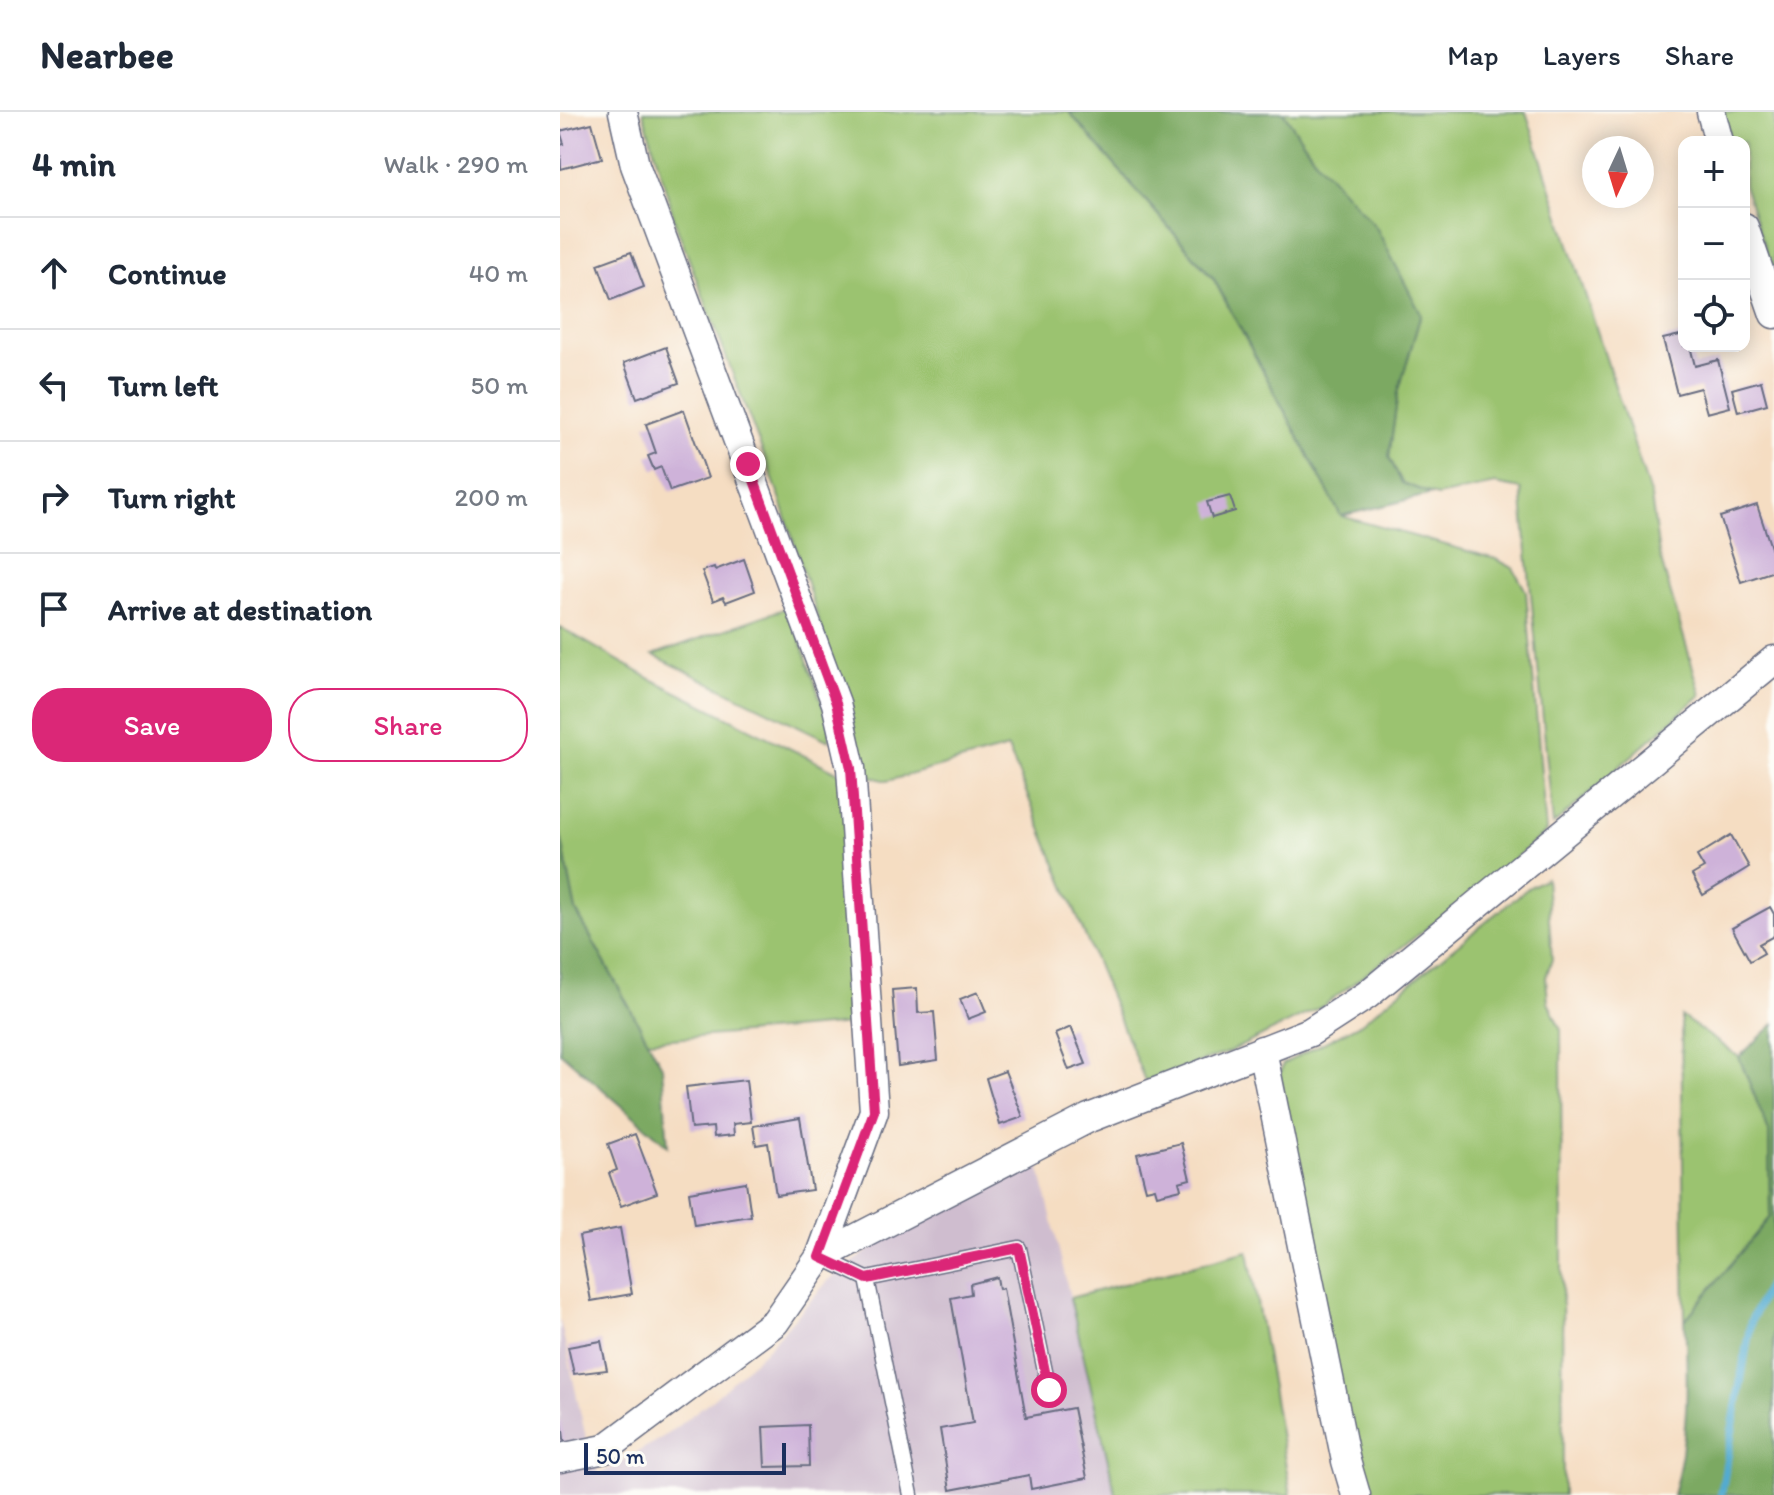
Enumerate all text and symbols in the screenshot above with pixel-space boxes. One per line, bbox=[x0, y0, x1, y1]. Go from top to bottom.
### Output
text: Nearbee bbox=[40, 32, 174, 78]
text: Map bbox=[1447, 38, 1499, 72]
text: Layers bbox=[1543, 38, 1621, 72]
text: Share bbox=[1665, 38, 1734, 72]
north arrow bbox=[1582, 136, 1654, 208]
map controls bbox=[1678, 136, 1750, 352]
button: + bbox=[1678, 136, 1750, 208]
text: 4 min bbox=[32, 144, 116, 185]
text: Walk · 290 m bbox=[384, 148, 528, 180]
button: − bbox=[1678, 208, 1750, 280]
icon: ahead bbox=[32, 251, 76, 295]
text: Continue bbox=[108, 255, 227, 292]
text: 40 m bbox=[469, 257, 528, 289]
button: locate bbox=[1678, 280, 1750, 352]
icon: left bbox=[32, 363, 76, 407]
text: Turn left bbox=[108, 367, 219, 404]
text: 50 m bbox=[471, 369, 528, 401]
route end bbox=[730, 446, 766, 482]
icon: right bbox=[32, 475, 76, 519]
text: Turn right bbox=[108, 479, 236, 516]
text: 200 m bbox=[455, 481, 528, 513]
icon: arrive bbox=[32, 587, 76, 631]
text: Arrive at destination bbox=[108, 591, 372, 628]
button: Save bbox=[32, 688, 272, 762]
button: Share bbox=[288, 688, 528, 762]
route start bbox=[1031, 1372, 1067, 1408]
scale bar bbox=[584, 1439, 786, 1475]
text: 50 m bbox=[596, 1443, 645, 1470]

